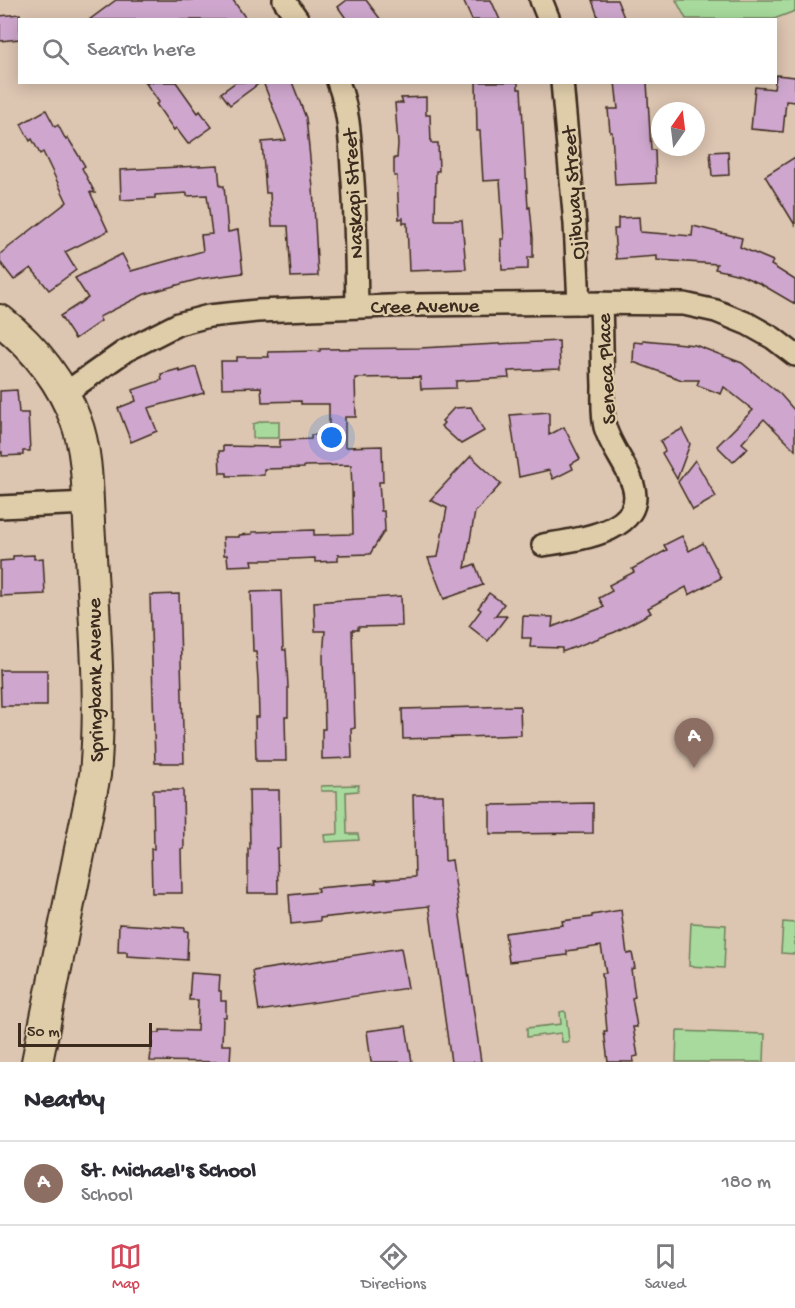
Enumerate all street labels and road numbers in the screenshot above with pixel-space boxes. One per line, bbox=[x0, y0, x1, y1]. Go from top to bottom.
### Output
street label: Ojibway Street bbox=[558, 123, 593, 260]
street label: Naskapi Street bbox=[339, 126, 371, 259]
street label: Cree Avenue bbox=[371, 295, 481, 322]
street label: Seneca Place bbox=[593, 312, 624, 425]
street label: Springbank Avenue bbox=[84, 596, 111, 762]

